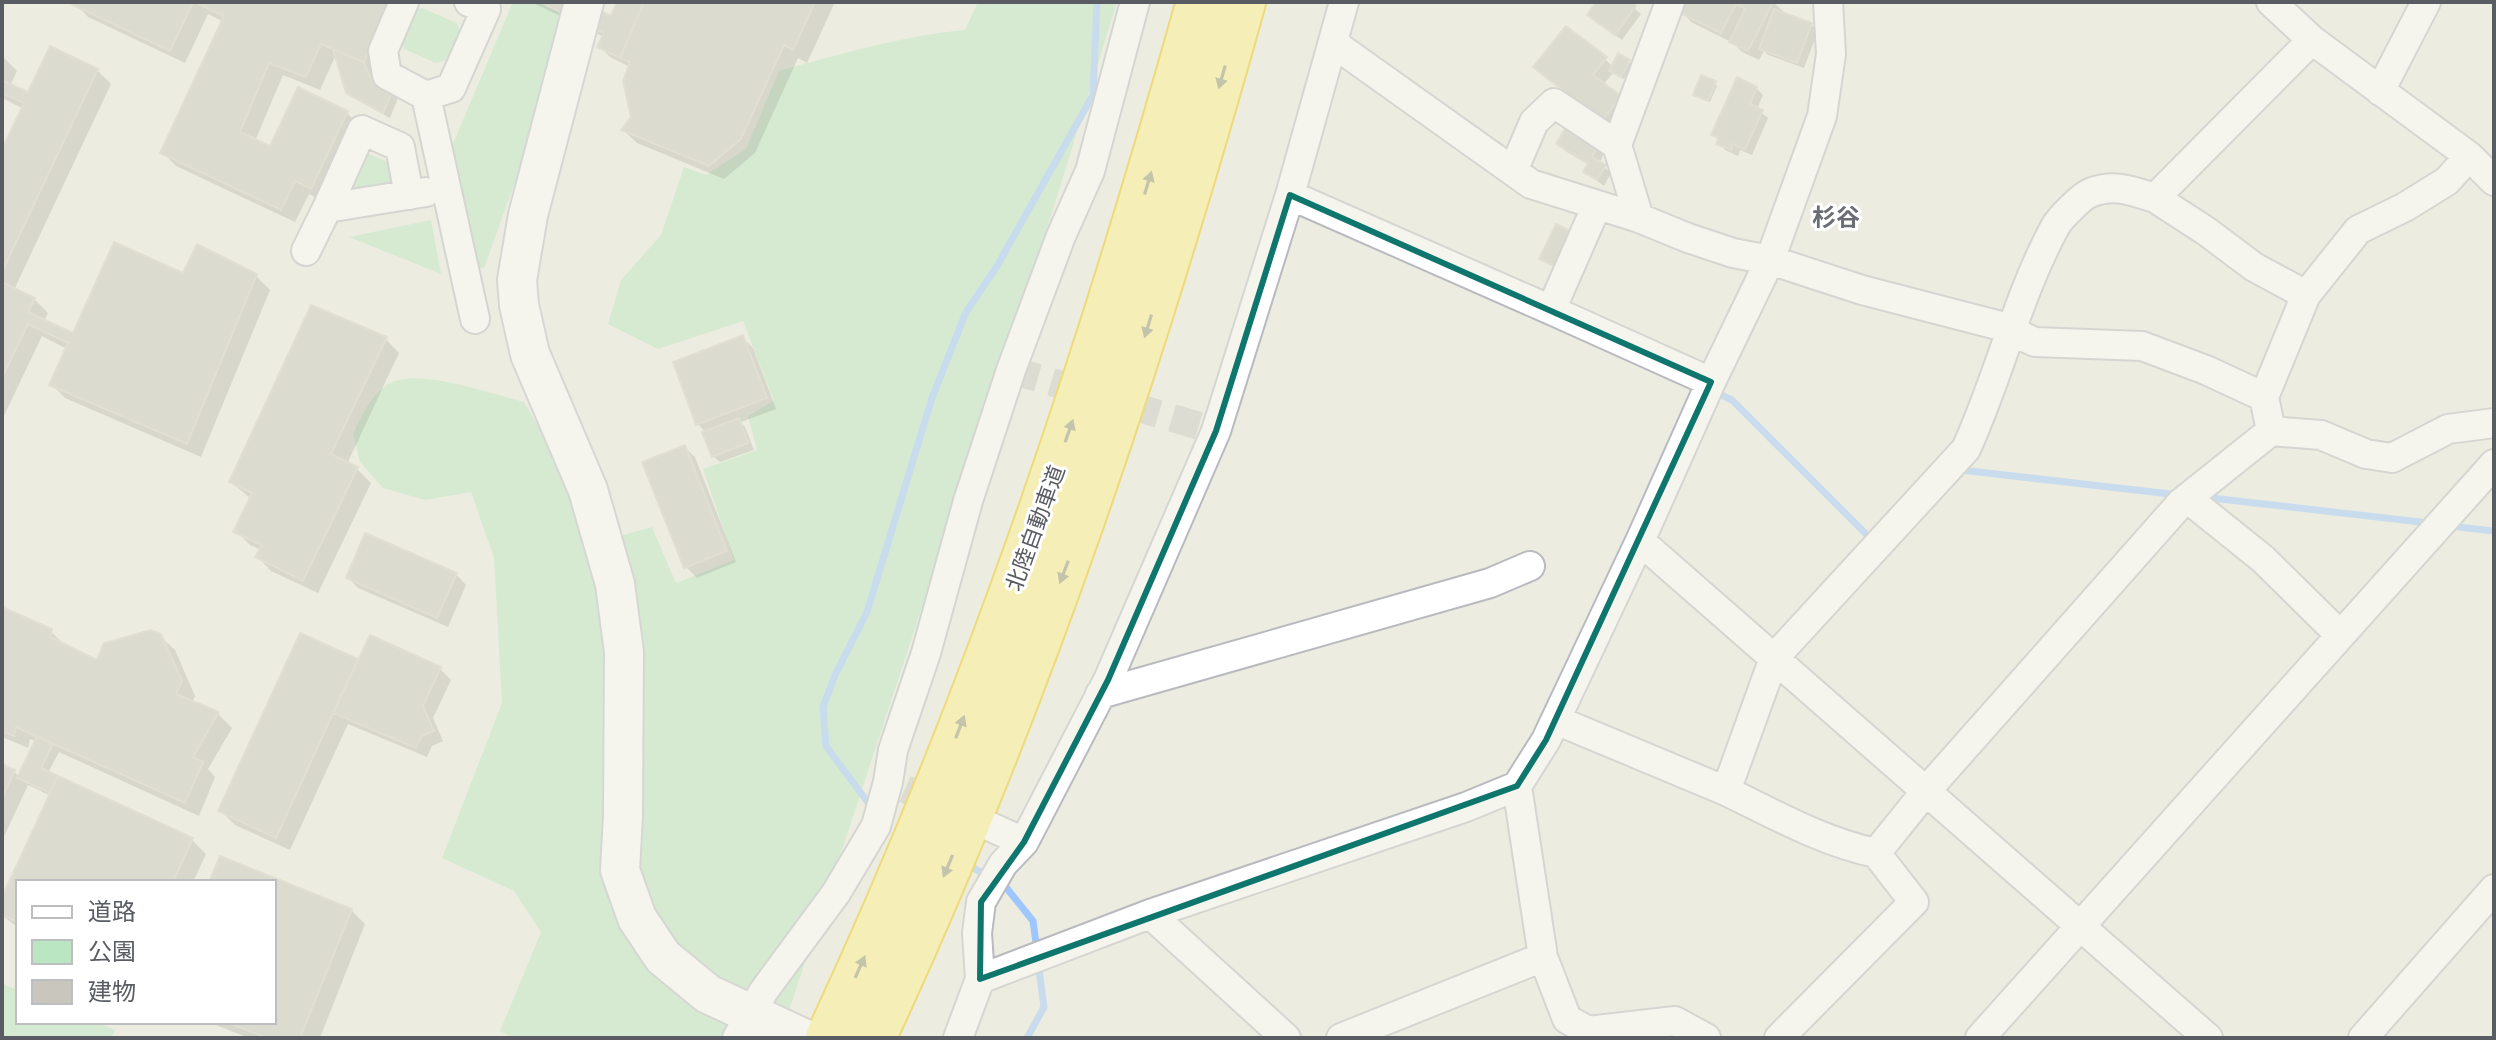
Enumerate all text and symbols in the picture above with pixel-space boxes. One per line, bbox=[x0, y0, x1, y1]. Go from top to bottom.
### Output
one-way arrow bbox=[1215, 66, 1228, 90]
one-way arrow bbox=[1142, 171, 1155, 195]
district label: 杉谷 bbox=[1812, 202, 1860, 233]
one-way arrow bbox=[1141, 315, 1154, 339]
one-way arrow bbox=[1064, 418, 1076, 442]
street label: 北陸自動車道 bbox=[999, 461, 1071, 595]
one-way arrow bbox=[1057, 560, 1070, 584]
one-way arrow bbox=[954, 715, 967, 739]
one-way arrow bbox=[942, 855, 955, 878]
legend bbox=[16, 880, 276, 1024]
text: 道路 bbox=[88, 896, 136, 927]
text: 公園 bbox=[88, 936, 136, 967]
one-way arrow bbox=[853, 955, 867, 979]
text: 建物 bbox=[88, 976, 136, 1007]

